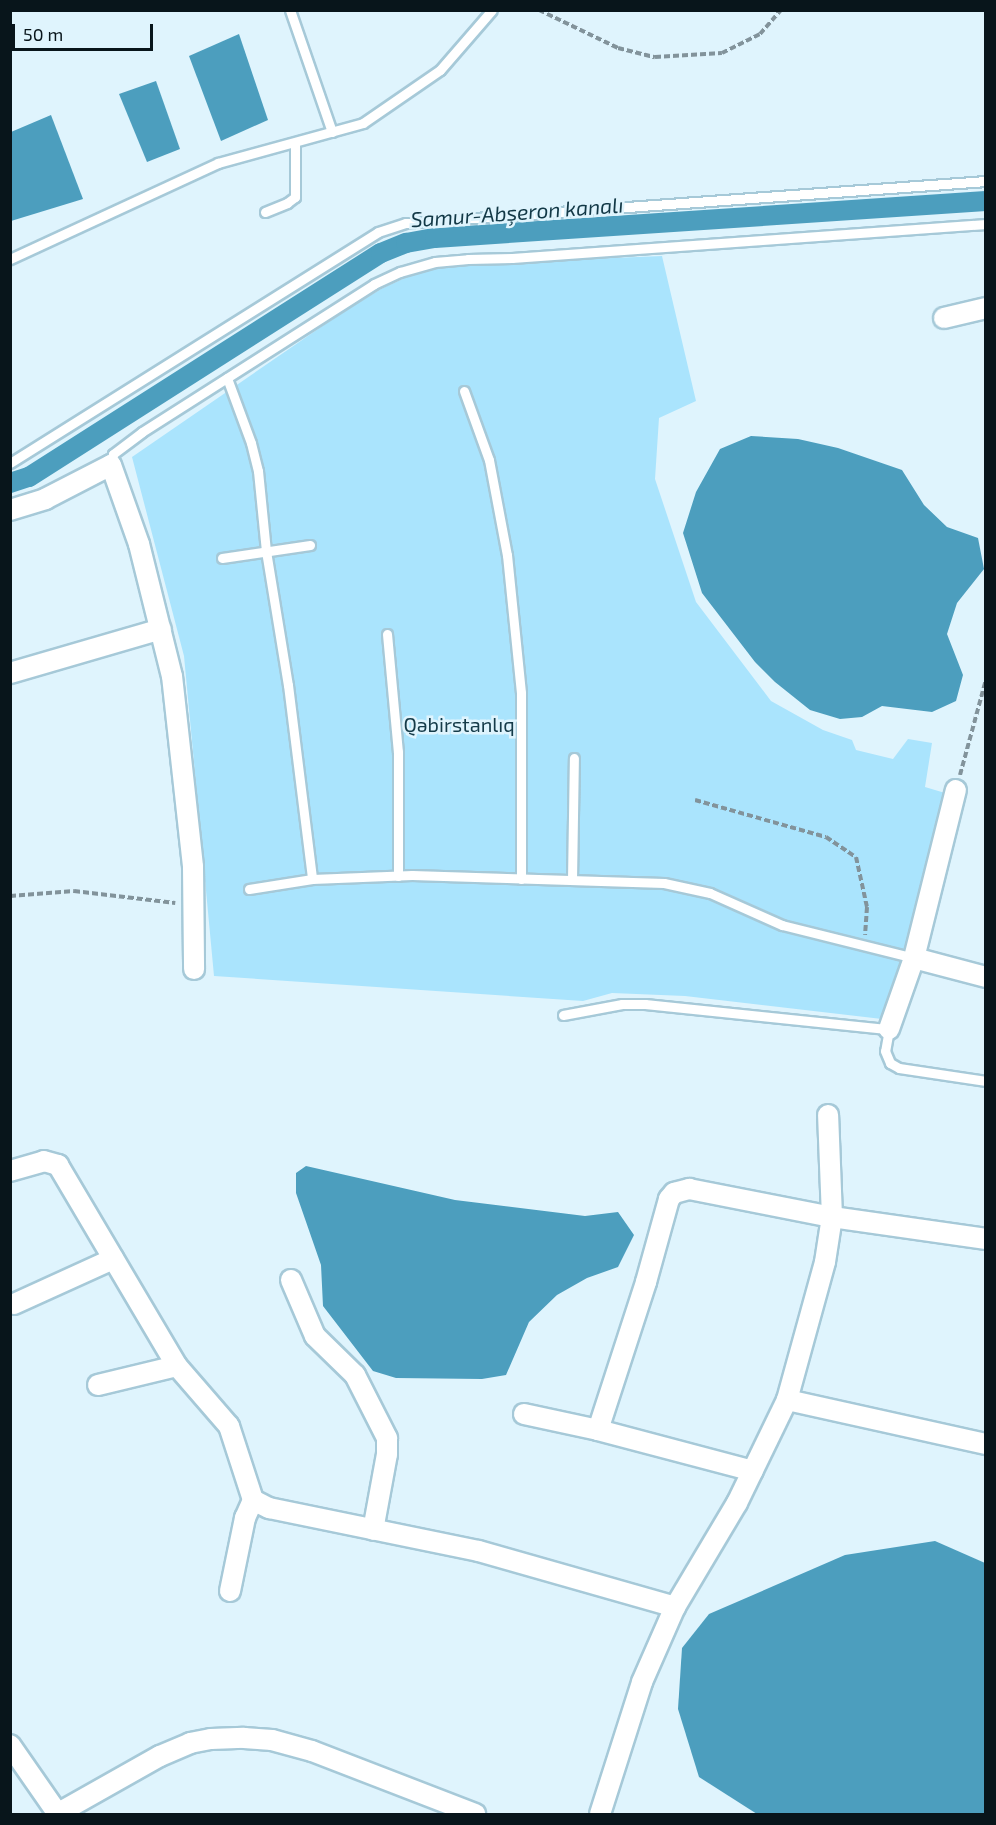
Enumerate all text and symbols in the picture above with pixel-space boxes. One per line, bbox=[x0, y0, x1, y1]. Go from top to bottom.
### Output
scale bar bbox=[15, 12, 156, 50]
text: 50 m bbox=[23, 23, 63, 45]
water label: Samur-Abşeron kanalı bbox=[410, 192, 624, 232]
park label: Qəbirstanlıq bbox=[403, 712, 515, 736]

